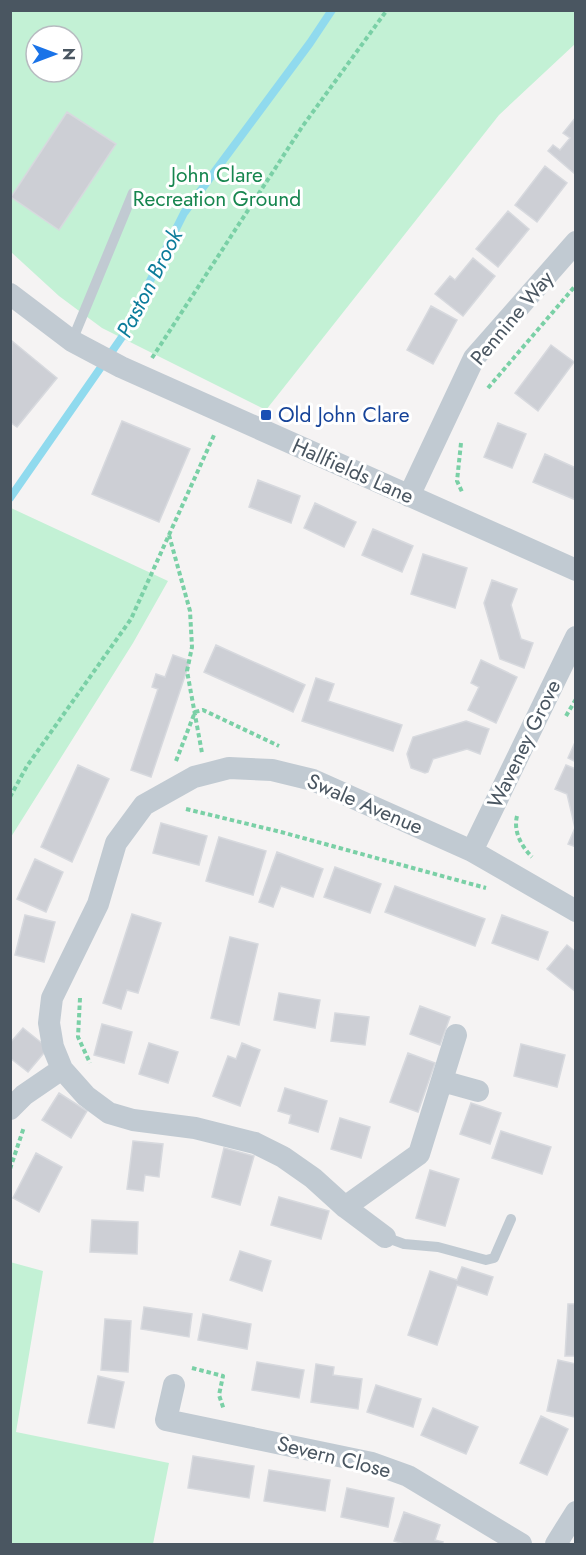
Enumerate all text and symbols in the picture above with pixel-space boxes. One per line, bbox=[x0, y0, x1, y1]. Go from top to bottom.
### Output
north arrow bbox=[24, 24, 84, 84]
text: N bbox=[57, 48, 80, 60]
park label: John Clare Recreation Ground bbox=[133, 160, 301, 214]
water label: Paston Brook bbox=[108, 222, 191, 343]
street label: Pennine Way bbox=[463, 264, 561, 372]
place label: Old John Clare bbox=[278, 400, 410, 430]
marker: Old John Clare bbox=[259, 408, 273, 422]
street label: Hallfields Lane bbox=[288, 431, 419, 511]
street label: Waveney Grove bbox=[480, 675, 568, 813]
street label: Swale Avenue bbox=[302, 766, 428, 842]
street label: Severn Close bbox=[274, 1428, 394, 1486]

